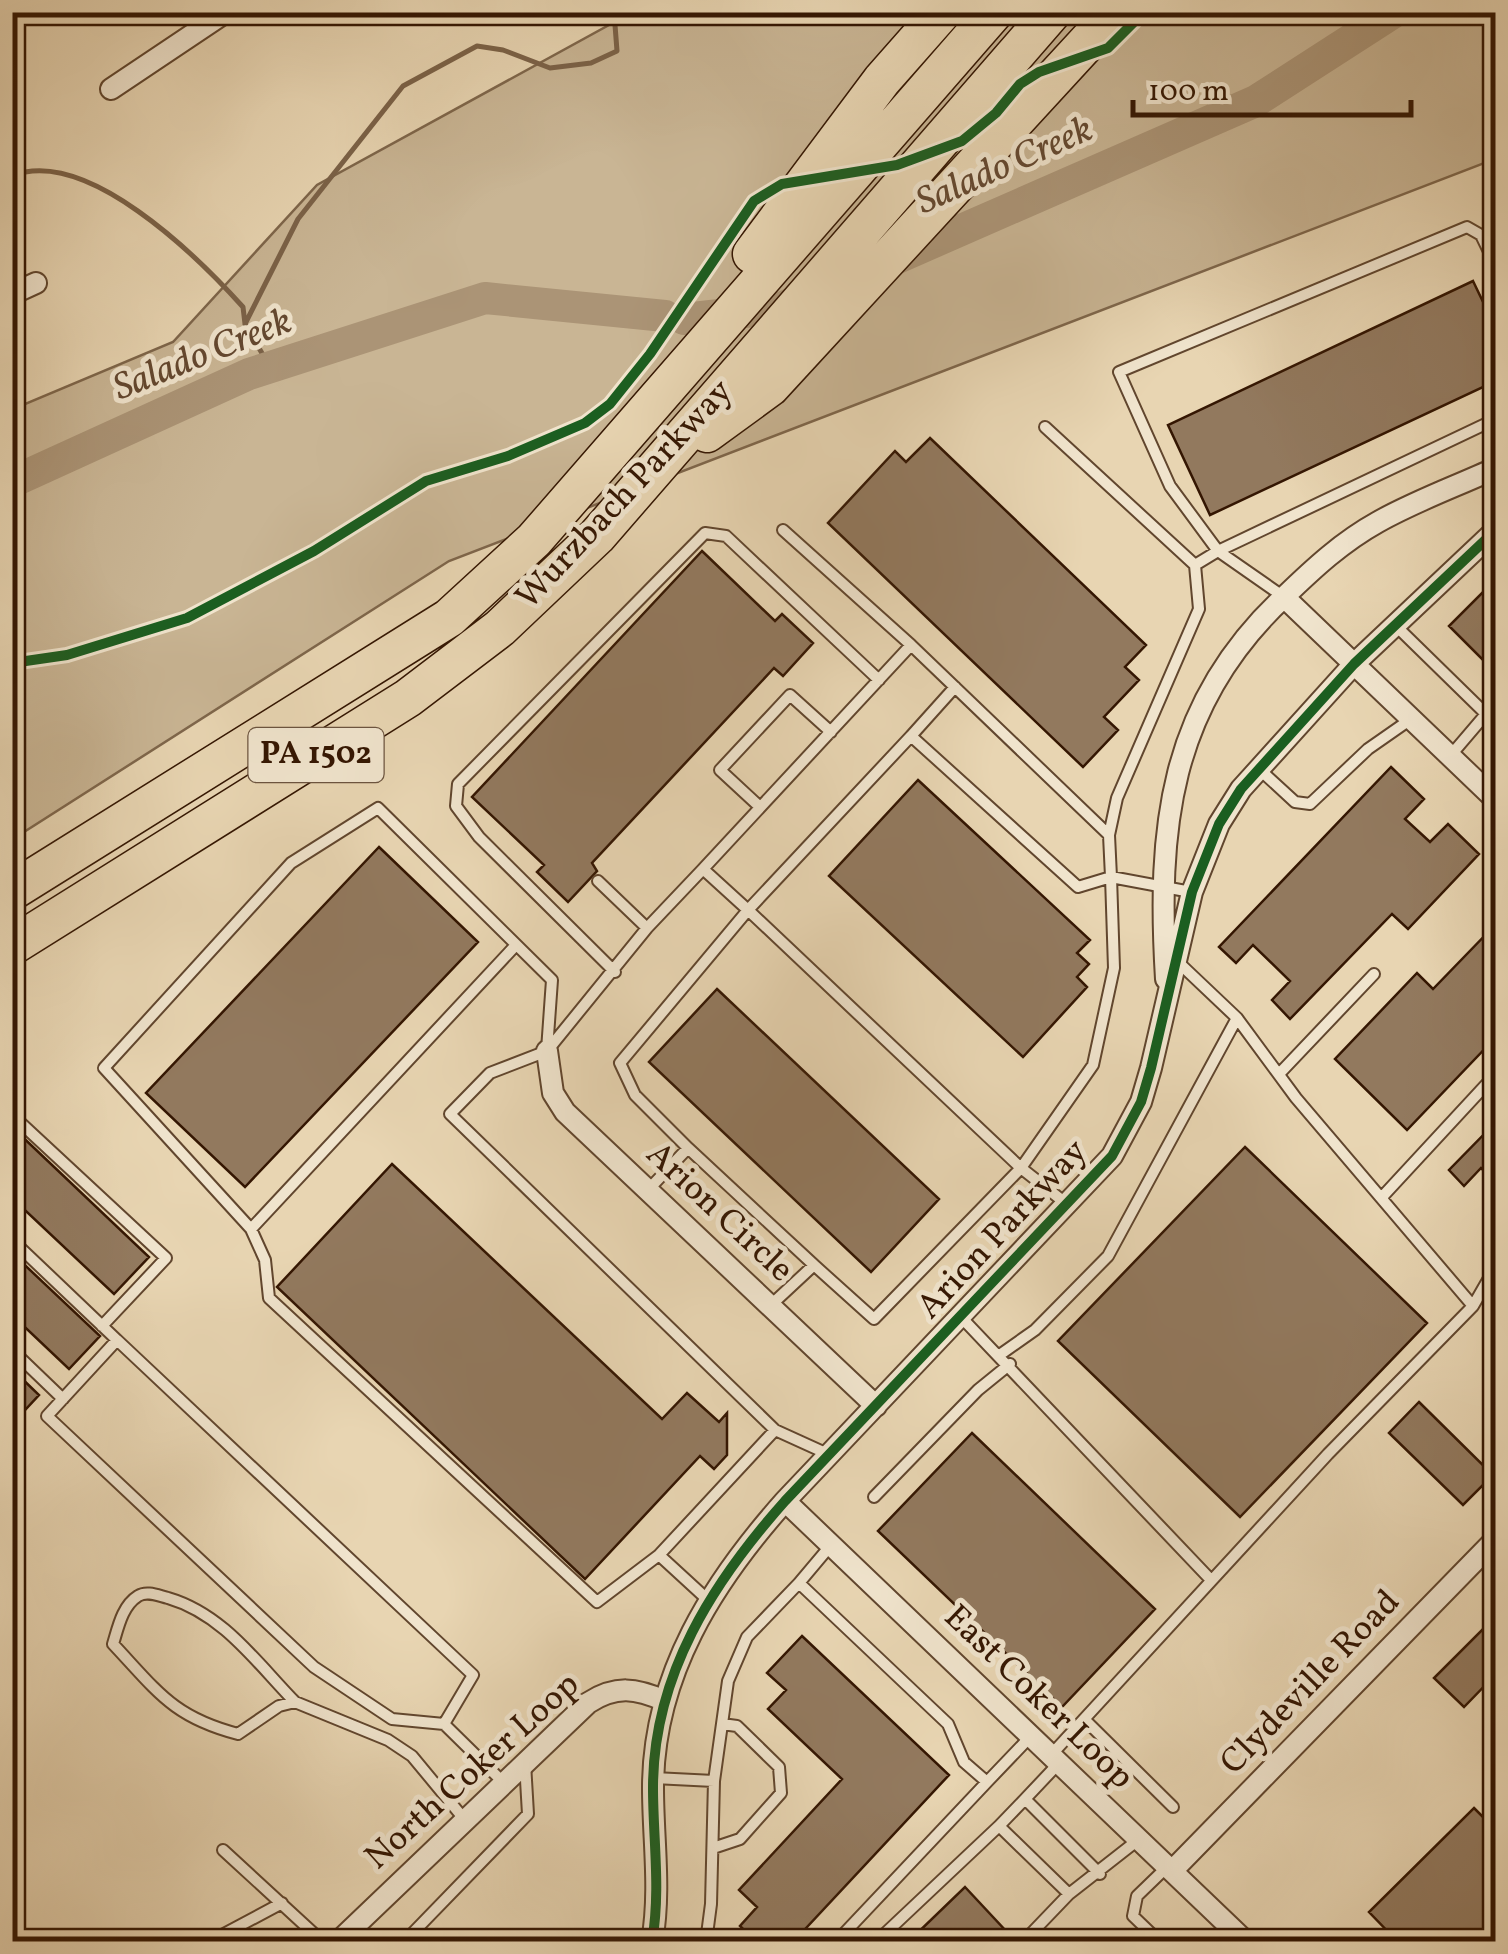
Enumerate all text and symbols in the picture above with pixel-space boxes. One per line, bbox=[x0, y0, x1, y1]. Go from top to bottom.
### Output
scale bar bbox=[1133, 55, 1410, 117]
text: 100 m bbox=[1148, 71, 1229, 113]
water label: Salado Creek bbox=[908, 105, 1102, 229]
water label: Salado Creek bbox=[106, 296, 300, 416]
street label: Wurzbach Parkway bbox=[506, 369, 744, 621]
road number: PA 1502 bbox=[248, 728, 384, 782]
street label: Arion Parkway bbox=[907, 1129, 1099, 1331]
street label: Arion Circle bbox=[635, 1132, 803, 1294]
street label: Clydeville Road bbox=[1210, 1580, 1412, 1786]
street label: East Coker Loop bbox=[932, 1595, 1144, 1801]
street label: North Coker Loop bbox=[355, 1662, 591, 1882]

